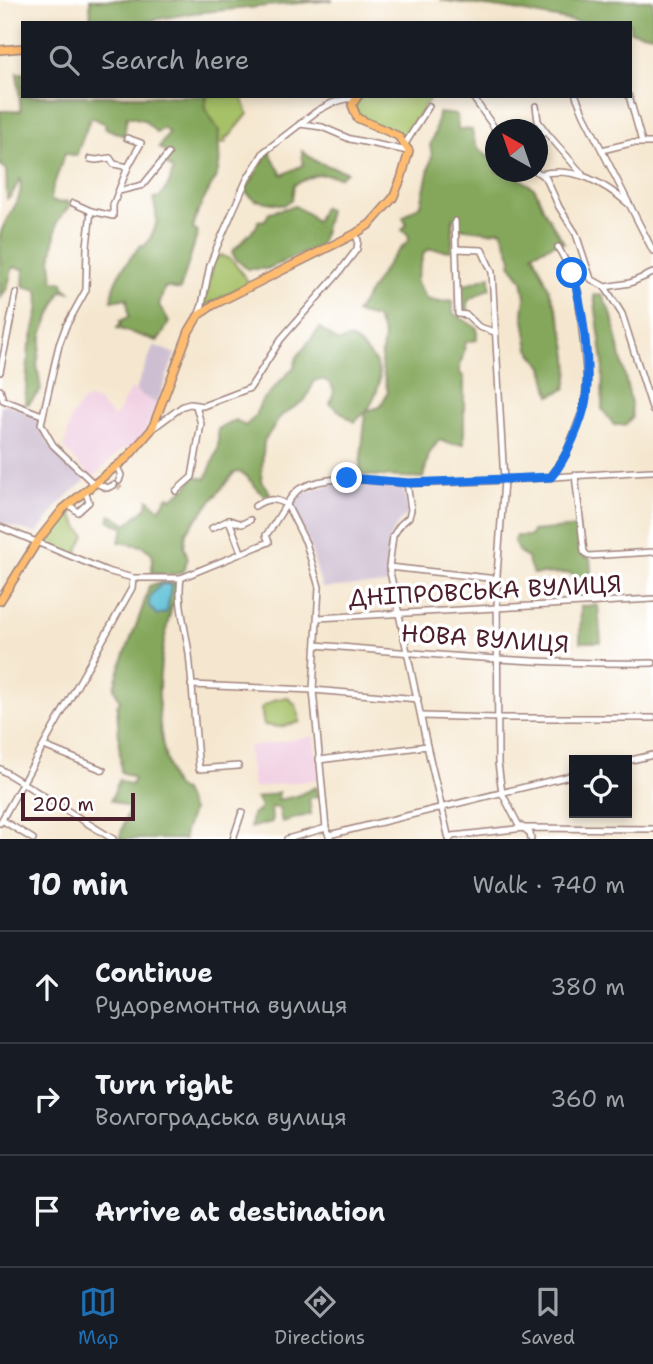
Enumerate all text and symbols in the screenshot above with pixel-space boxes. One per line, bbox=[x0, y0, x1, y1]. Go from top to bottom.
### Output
search box bbox=[21, 21, 632, 98]
icon: search bbox=[45, 41, 83, 79]
text: Search here bbox=[101, 42, 250, 77]
north arrow bbox=[485, 119, 548, 182]
route start bbox=[556, 257, 587, 288]
route end bbox=[331, 462, 362, 493]
street label: ДНІПРОВСЬКА ВУЛИЦЯ bbox=[348, 568, 622, 614]
street label: НОВА ВУЛИЦЯ bbox=[400, 617, 570, 661]
map controls bbox=[569, 755, 632, 818]
button: locate bbox=[569, 755, 632, 818]
scale bar bbox=[21, 790, 135, 822]
text: 200 m bbox=[32, 792, 94, 817]
text: 10 min bbox=[28, 864, 128, 905]
text: Walk · 740 m bbox=[473, 870, 625, 900]
text: Continue bbox=[95, 955, 213, 990]
icon: ahead bbox=[28, 968, 66, 1006]
text: 380 m bbox=[550, 972, 625, 1002]
text: Рудоремонтна вулиця bbox=[95, 990, 348, 1020]
text: Turn right bbox=[95, 1067, 233, 1102]
icon: right bbox=[28, 1080, 66, 1118]
text: 360 m bbox=[550, 1084, 625, 1114]
text: Волгоградська вулиця bbox=[95, 1102, 347, 1132]
icon: arrive bbox=[28, 1192, 66, 1230]
text: Arrive at destination bbox=[95, 1194, 385, 1229]
tab: Map bbox=[78, 1283, 119, 1350]
tab: Directions bbox=[275, 1283, 365, 1350]
tab: Saved bbox=[521, 1283, 575, 1350]

